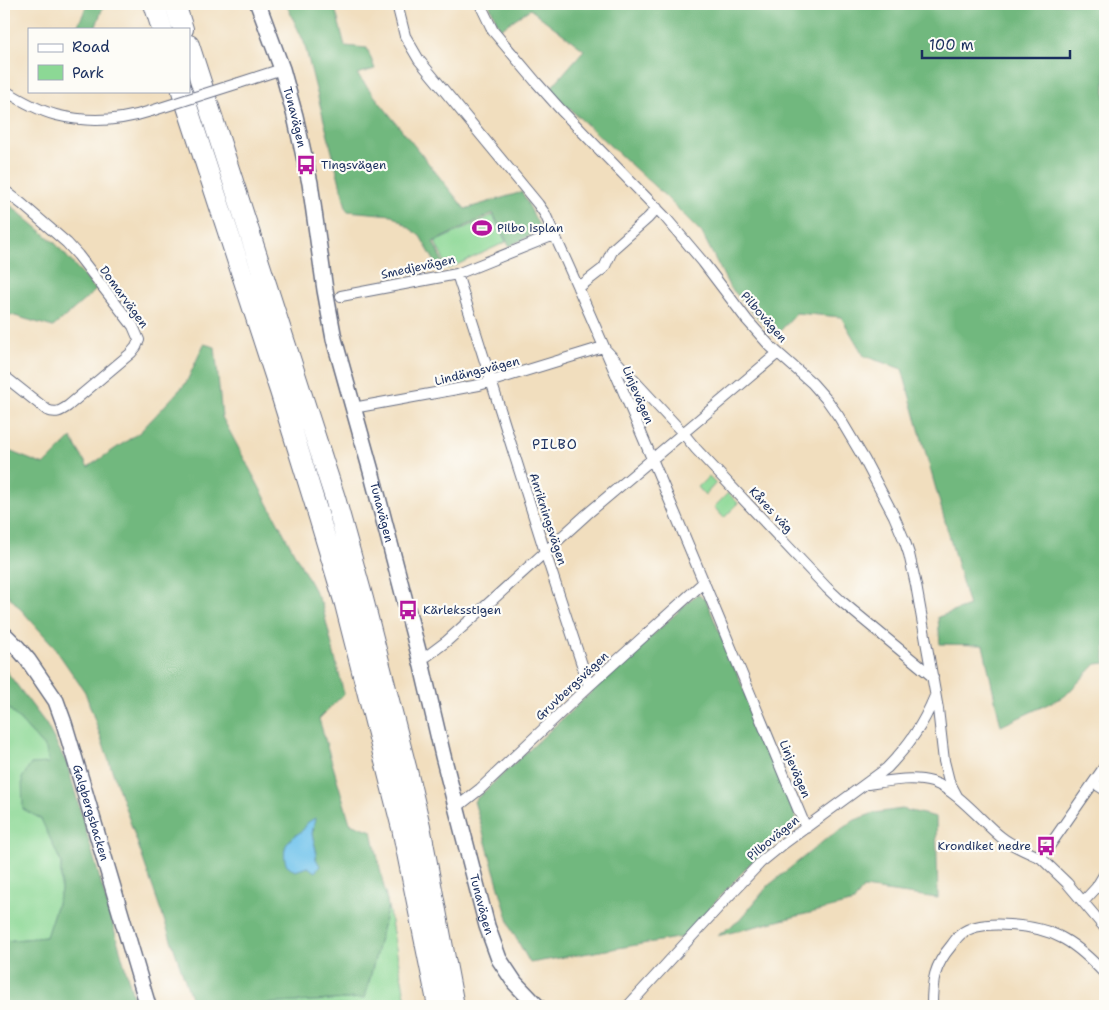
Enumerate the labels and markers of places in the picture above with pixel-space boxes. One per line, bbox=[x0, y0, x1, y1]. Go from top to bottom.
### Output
bus stop icon: Tingsvägen bbox=[295, 154, 317, 176]
place label: Tingsvägen bbox=[321, 157, 386, 173]
sports icon: Pilbo isplan bbox=[471, 217, 493, 239]
place label: Pilbo isplan bbox=[497, 220, 563, 236]
bus stop icon: Kärleksstigen bbox=[397, 599, 419, 621]
place label: Kärleksstigen bbox=[423, 602, 501, 618]
bus stop icon: Krondiket nedre bbox=[1035, 835, 1057, 857]
place label: Krondiket nedre bbox=[938, 838, 1031, 854]

